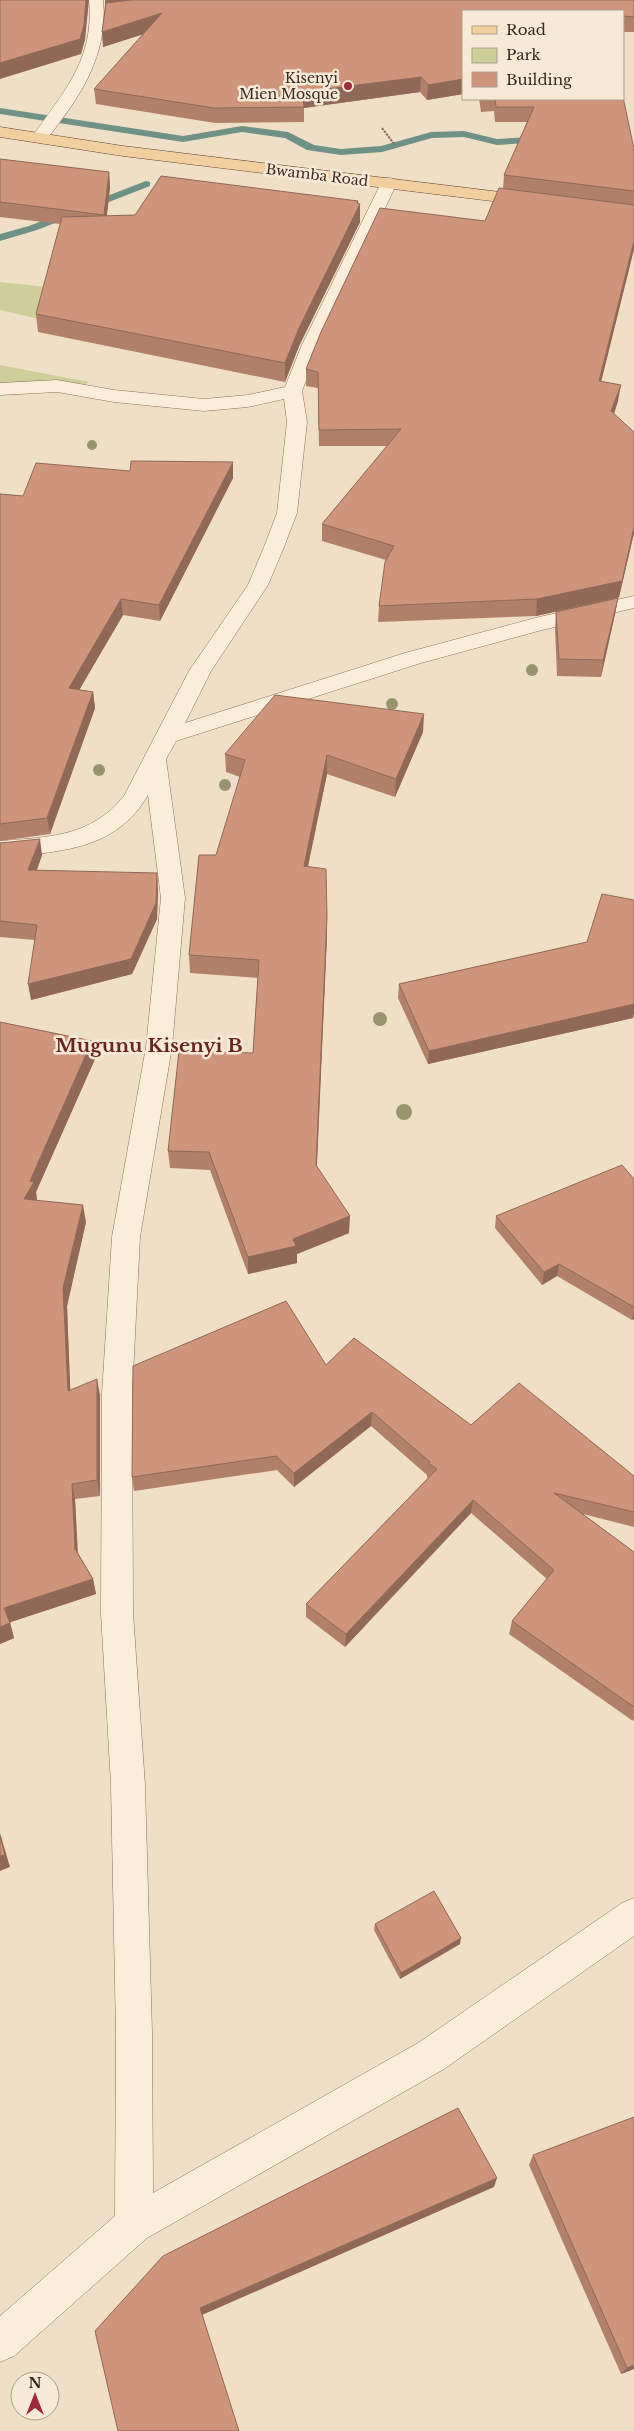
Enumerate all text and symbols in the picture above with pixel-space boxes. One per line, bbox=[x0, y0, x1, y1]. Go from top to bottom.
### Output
legend bbox=[462, 10, 624, 100]
text: Road bbox=[506, 20, 546, 39]
text: Park bbox=[506, 45, 542, 64]
place label: Kisenyi Mien Mosque bbox=[239, 69, 338, 103]
text: Building bbox=[506, 70, 573, 89]
marker: Kisenyi Mien Mosque bbox=[342, 80, 354, 92]
street label: Bwamba Road bbox=[265, 160, 370, 190]
district label: Mugunu Kisenyi B bbox=[55, 1034, 243, 1057]
north arrow bbox=[10, 2371, 60, 2421]
text: N bbox=[28, 2374, 42, 2392]

